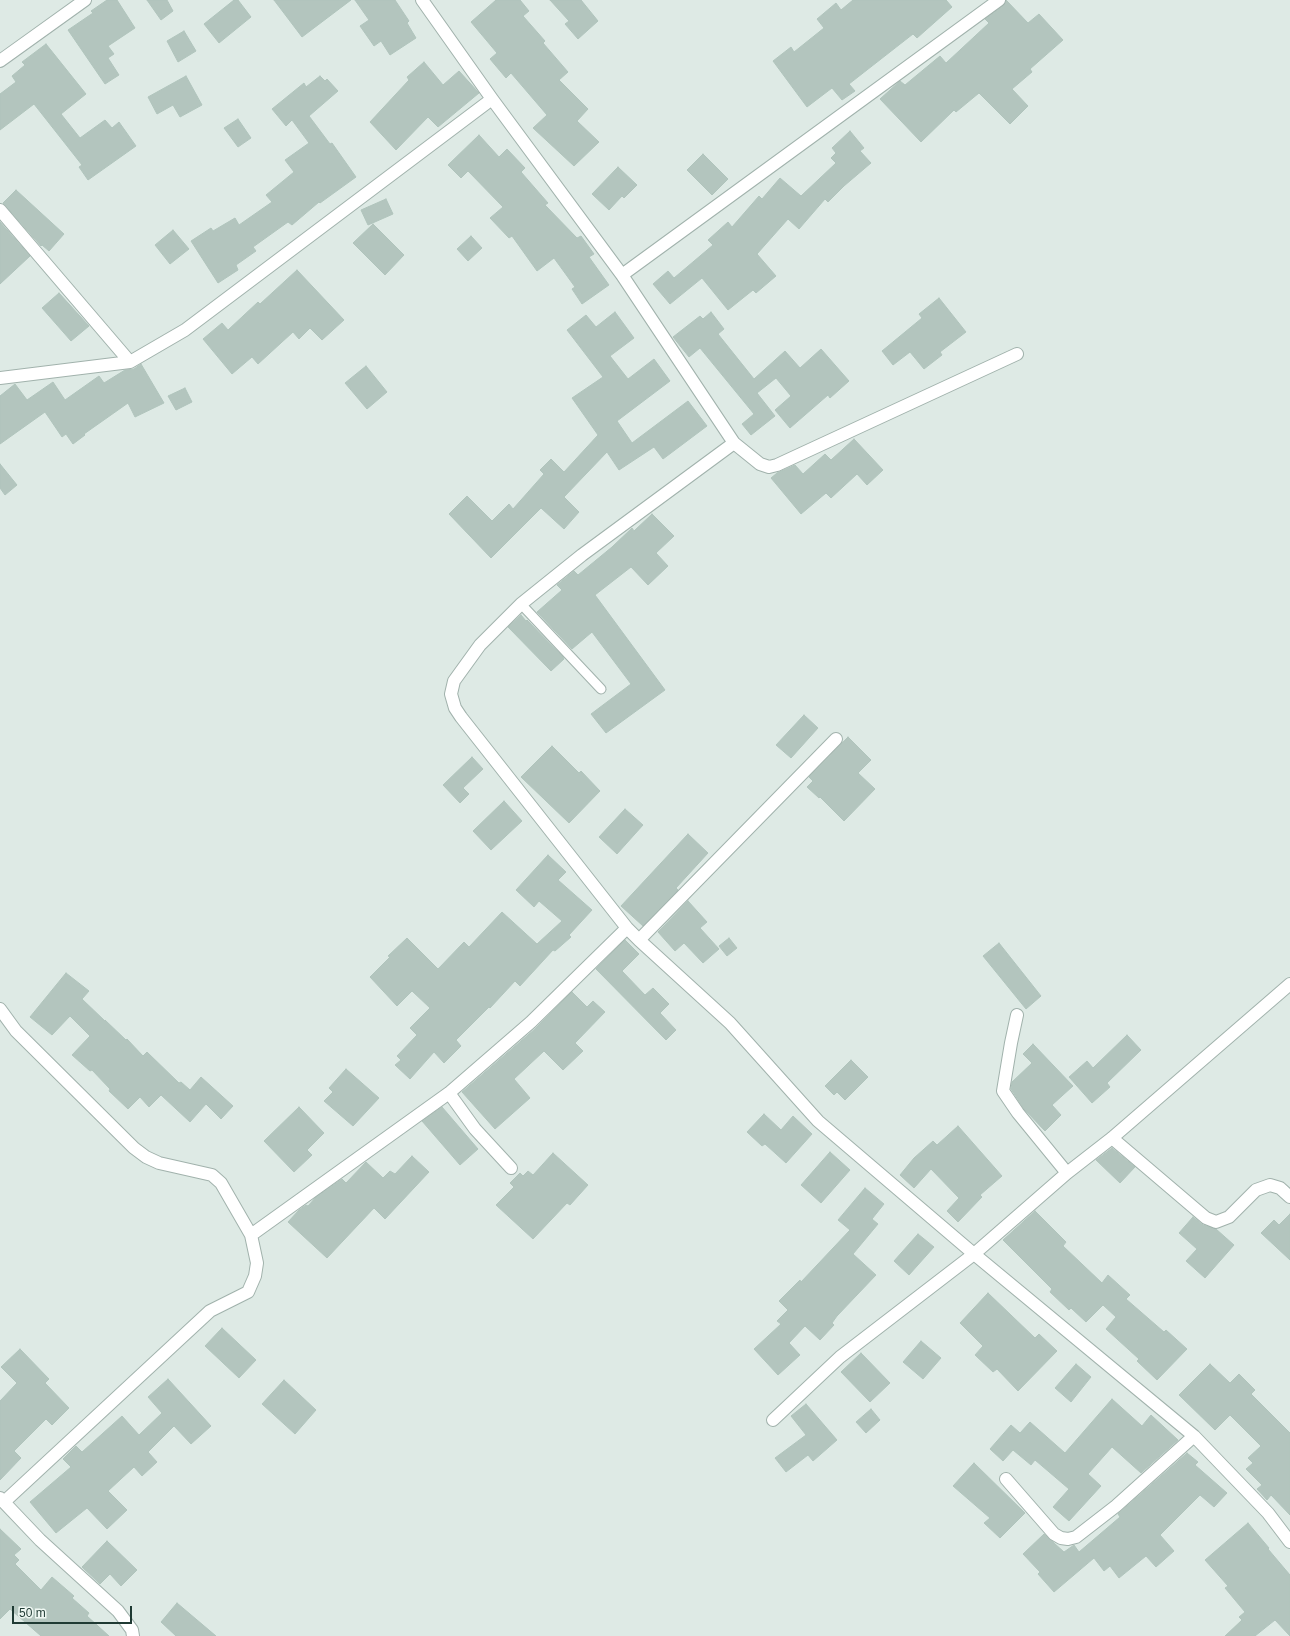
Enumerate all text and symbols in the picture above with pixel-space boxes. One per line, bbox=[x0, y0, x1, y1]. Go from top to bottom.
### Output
scale bar bbox=[14, 1598, 134, 1624]
text: 50 m bbox=[19, 1606, 46, 1620]

